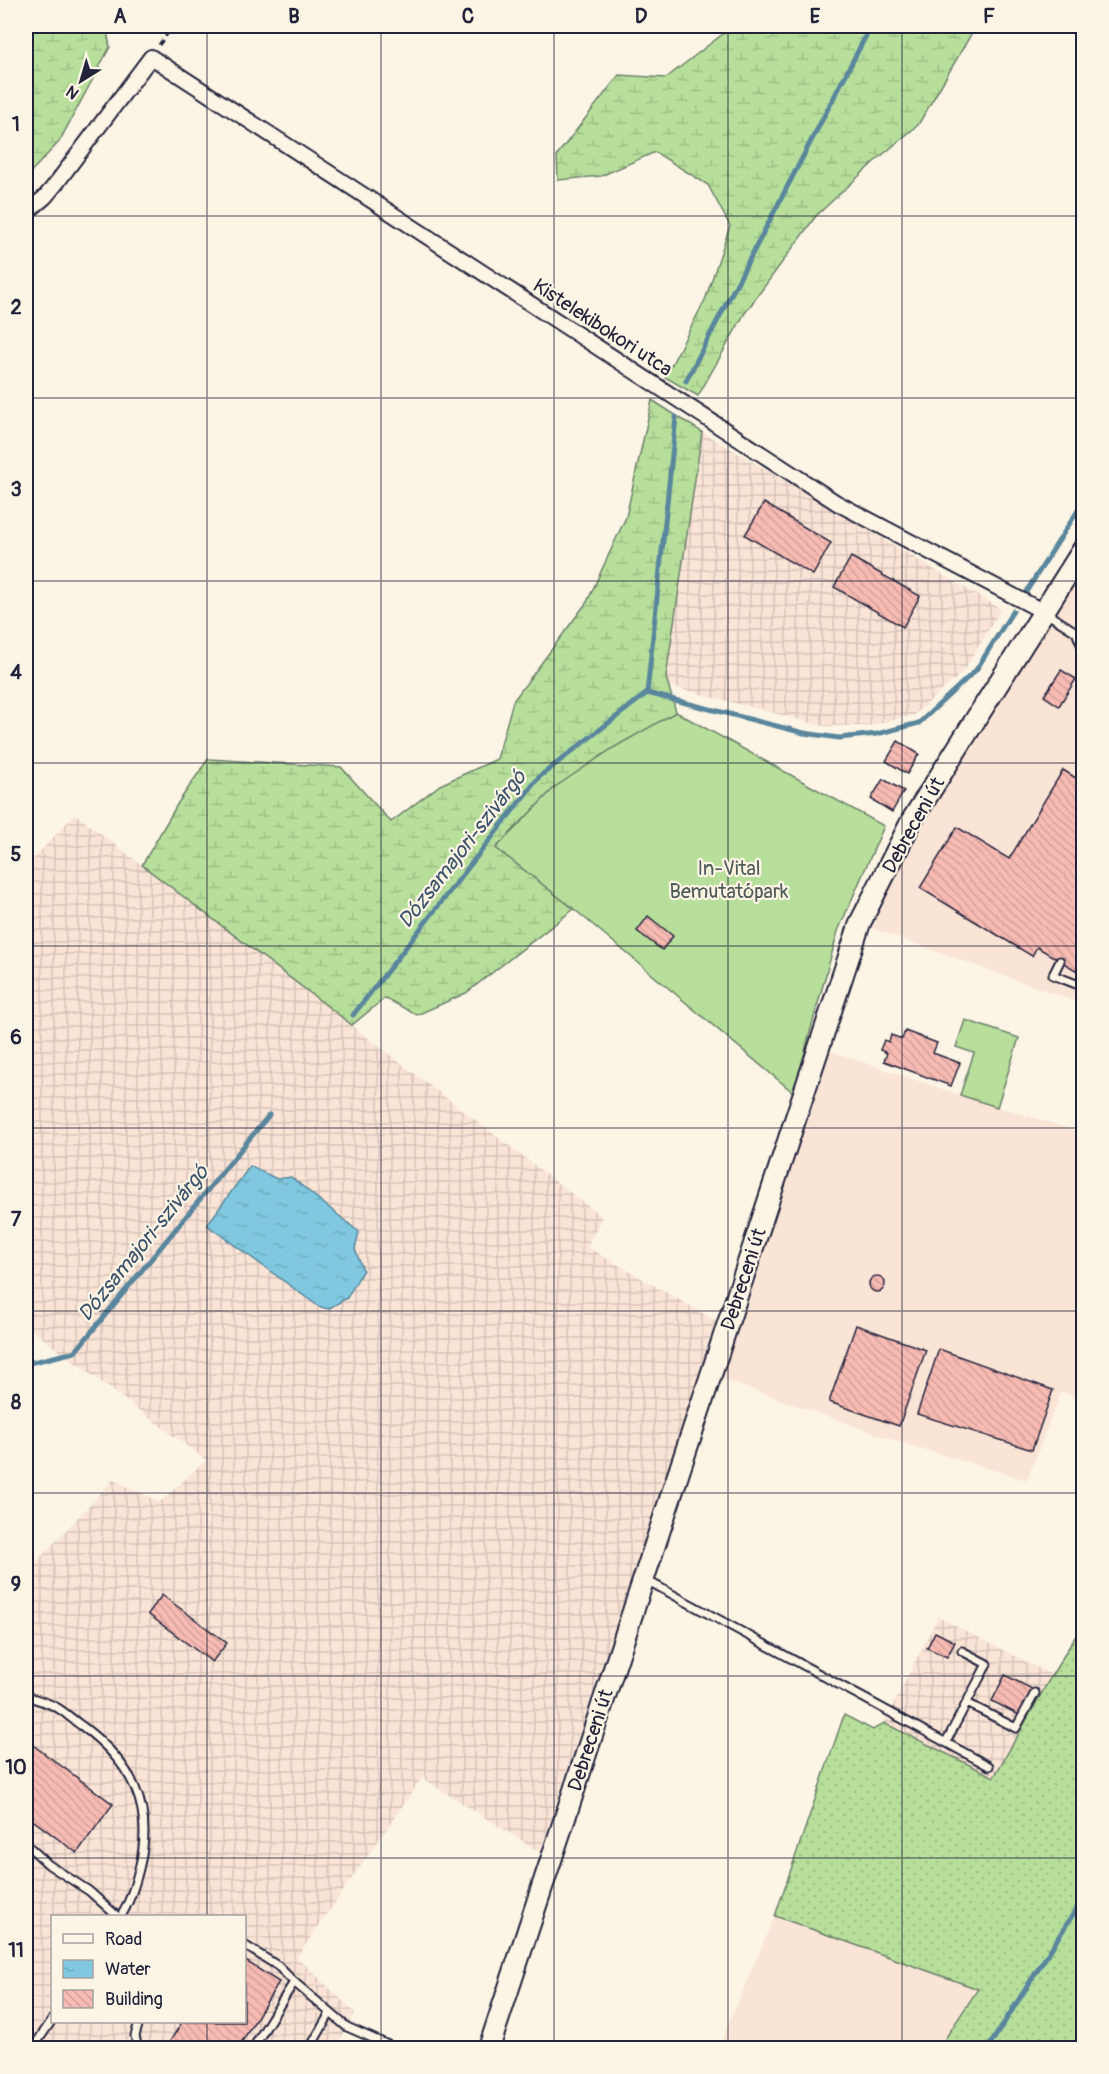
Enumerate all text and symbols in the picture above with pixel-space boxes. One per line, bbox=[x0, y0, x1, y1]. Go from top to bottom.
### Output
text: A bbox=[114, 4, 127, 29]
text: B bbox=[288, 4, 300, 29]
text: C bbox=[462, 4, 474, 29]
text: D bbox=[635, 4, 648, 29]
text: E bbox=[810, 4, 821, 29]
text: F bbox=[983, 4, 995, 29]
north arrow bbox=[51, 51, 111, 111]
text: N bbox=[62, 81, 83, 103]
text: 1 bbox=[12, 112, 20, 137]
street label: Kistelekibokori utca bbox=[528, 273, 677, 382]
text: 2 bbox=[10, 295, 22, 320]
text: 3 bbox=[10, 477, 22, 502]
text: 4 bbox=[10, 660, 22, 685]
water label: Dózsamajori-szivárgó bbox=[392, 764, 533, 934]
street label: Debreceni út bbox=[877, 772, 951, 878]
text: 5 bbox=[11, 842, 22, 867]
park label: In-Vital Bemutatópark bbox=[670, 856, 789, 904]
text: 6 bbox=[10, 1025, 22, 1050]
water label: Dózsamajori-szivárgó bbox=[72, 1159, 216, 1327]
text: 7 bbox=[11, 1207, 22, 1232]
street label: Debreceni út bbox=[715, 1224, 772, 1333]
text: 8 bbox=[11, 1390, 21, 1415]
text: 9 bbox=[11, 1572, 21, 1597]
street label: Debreceni út bbox=[562, 1685, 619, 1794]
text: 10 bbox=[5, 1755, 27, 1780]
legend bbox=[51, 1915, 246, 2023]
text: Road bbox=[105, 1928, 142, 1951]
text: 11 bbox=[8, 1938, 24, 1963]
text: Water bbox=[105, 1958, 151, 1981]
text: Building bbox=[105, 1988, 163, 2011]

